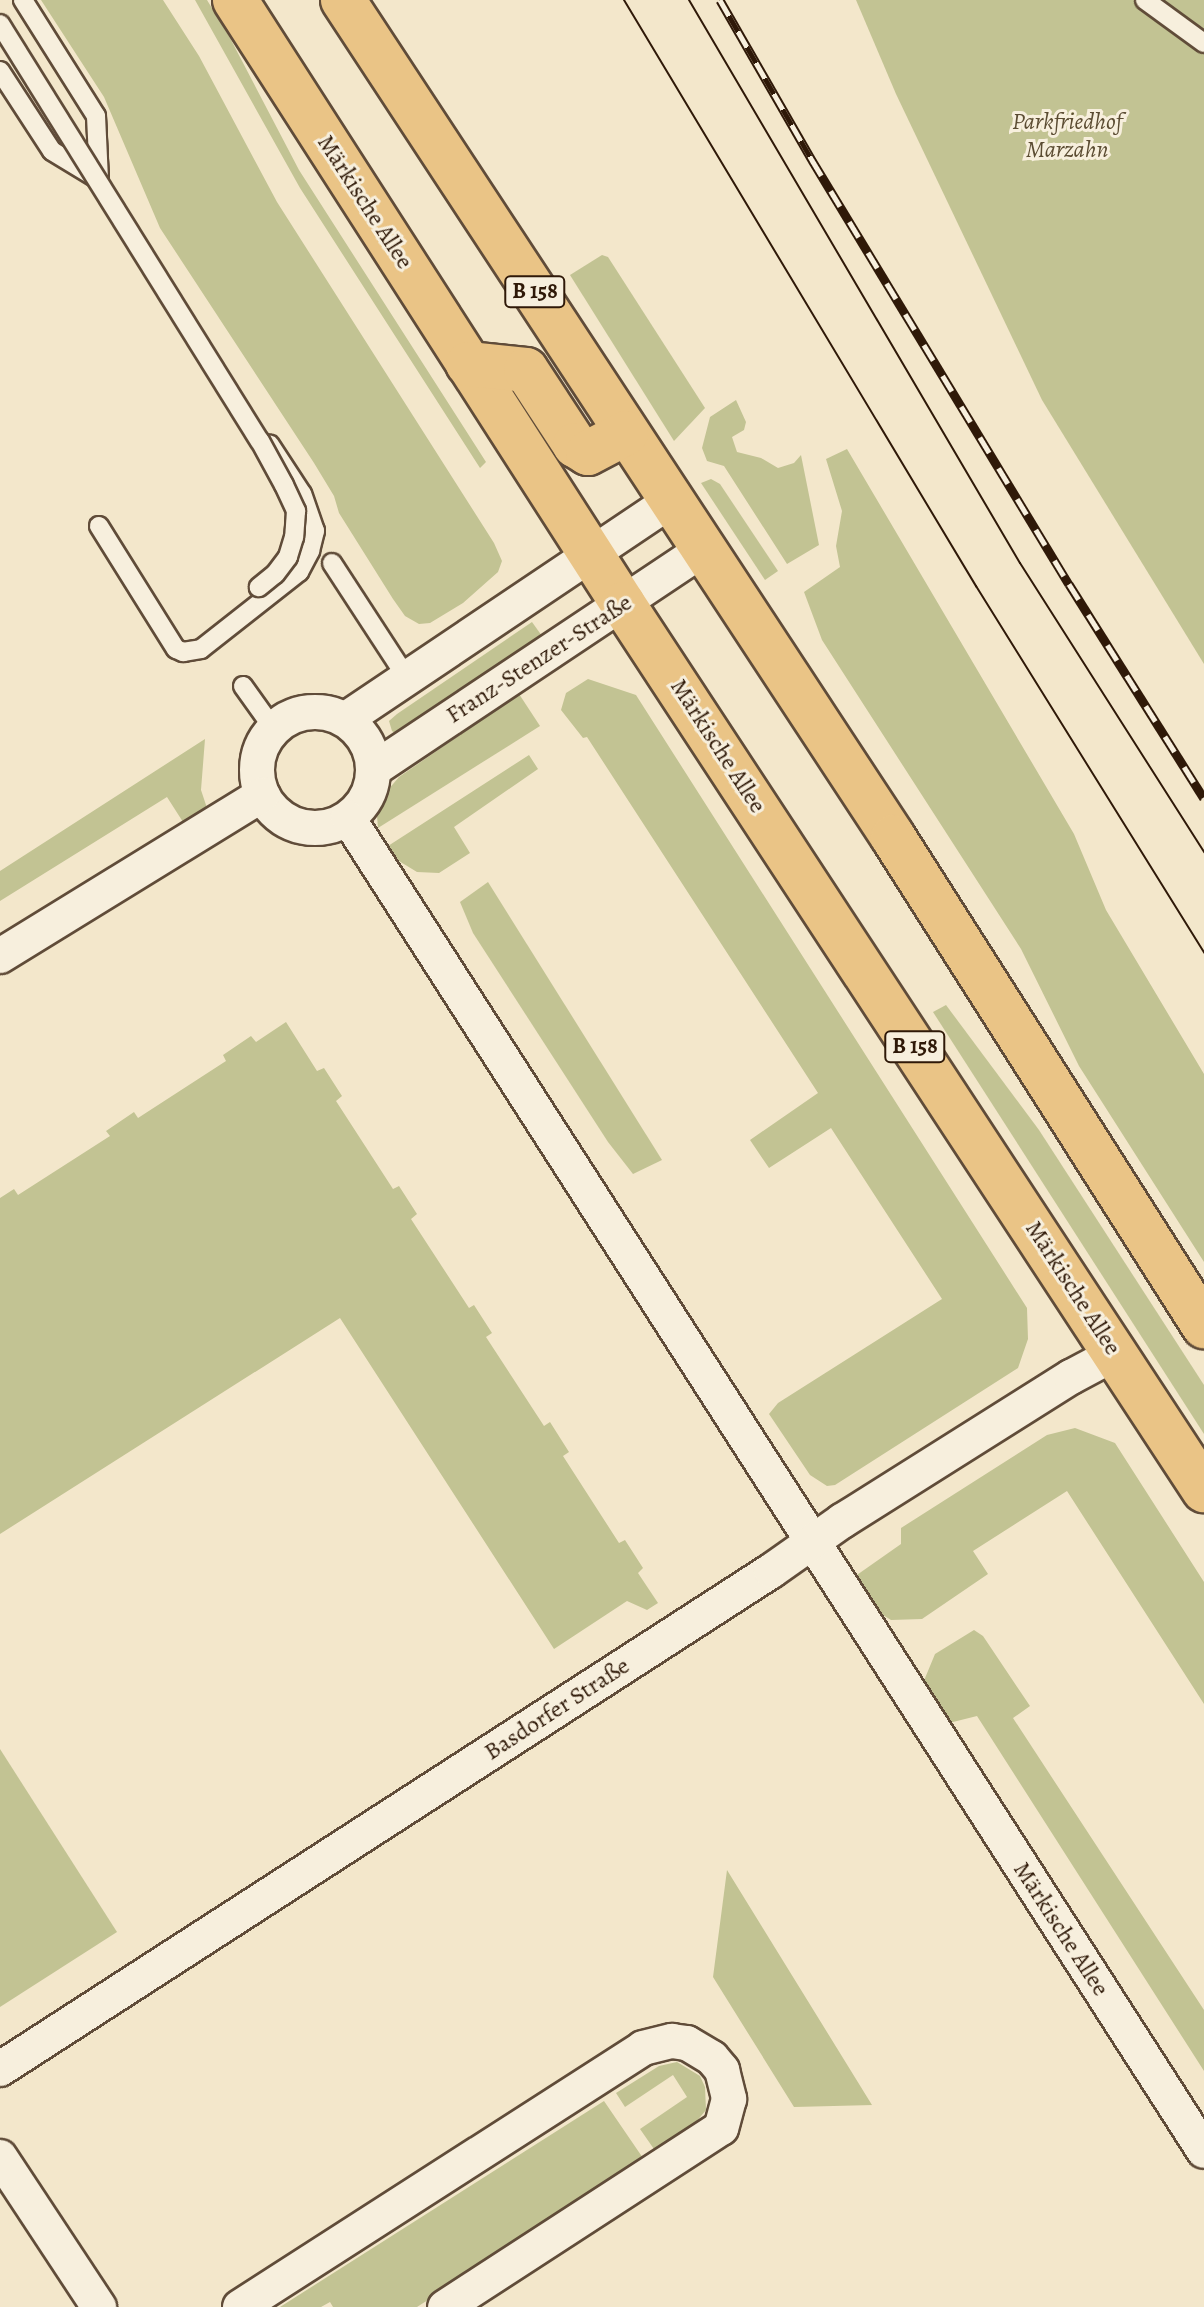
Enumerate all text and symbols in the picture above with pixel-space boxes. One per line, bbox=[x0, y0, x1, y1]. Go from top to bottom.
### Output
park label: Parkfriedhof Marzahn bbox=[1012, 108, 1122, 164]
street label: Märkische Allee bbox=[311, 130, 419, 274]
road number: B 158 bbox=[503, 274, 567, 310]
street label: Franz-Stenzer-Straße bbox=[441, 588, 637, 730]
street label: Märkische Allee bbox=[664, 674, 772, 818]
road number: B 158 bbox=[883, 1029, 947, 1065]
street label: Märkische Allee bbox=[1019, 1216, 1127, 1360]
street label: Basdorfer Straße bbox=[479, 1651, 635, 1767]
street label: Märkische Allee bbox=[1007, 1857, 1115, 2001]

